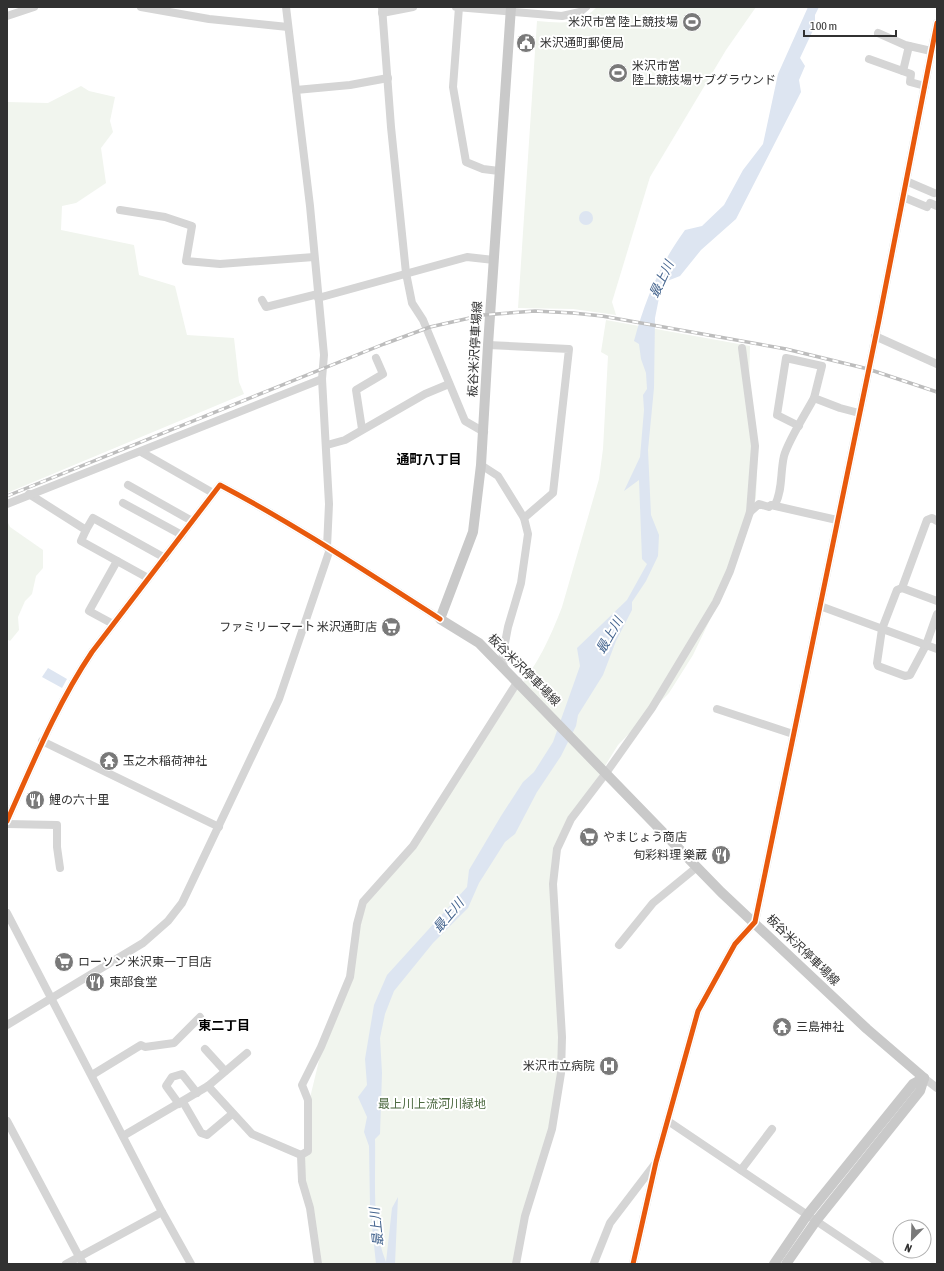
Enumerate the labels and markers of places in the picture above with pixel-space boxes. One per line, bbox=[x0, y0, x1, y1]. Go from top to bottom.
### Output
sports icon: 米沢市営 陸上競技場 bbox=[681, 11, 703, 33]
place label: 米沢市営 陸上競技場 bbox=[568, 15, 678, 29]
public building icon: 米沢通町郵便局 bbox=[515, 32, 537, 54]
place label: 米沢通町郵便局 bbox=[540, 36, 624, 50]
place label: 米沢市営 陸上競技場サブグラウンド bbox=[632, 59, 776, 87]
sports icon: 米沢市営 陸上競技場サブグラウンド bbox=[607, 62, 629, 84]
supermarket icon: ファミリーマート 米沢通町店 bbox=[380, 616, 402, 638]
place label: ファミリーマート 米沢通町店 bbox=[219, 620, 377, 634]
temple icon: 玉之木稲荷神社 bbox=[98, 750, 120, 772]
place label: 玉之木稲荷神社 bbox=[123, 754, 207, 768]
restaurant icon: 鯉の六十里 bbox=[24, 789, 46, 811]
place label: 鯉の六十里 bbox=[49, 793, 109, 807]
supermarket icon: やまじょう商店 bbox=[578, 826, 600, 848]
place label: やまじょう商店 bbox=[603, 830, 687, 844]
restaurant icon: 旬彩料理 樂蔵 bbox=[710, 844, 732, 866]
place label: 旬彩料理 樂蔵 bbox=[633, 848, 707, 862]
supermarket icon: ローソン 米沢東一丁目店 bbox=[53, 951, 75, 973]
place label: ローソン 米沢東一丁目店 bbox=[78, 955, 212, 969]
restaurant icon: 東部食堂 bbox=[84, 971, 106, 993]
place label: 東部食堂 bbox=[109, 975, 157, 989]
temple icon: 三島神社 bbox=[771, 1016, 793, 1038]
place label: 三島神社 bbox=[796, 1020, 844, 1034]
hospital icon: 米沢市立病院 bbox=[598, 1055, 620, 1077]
place label: 米沢市立病院 bbox=[523, 1059, 595, 1073]

